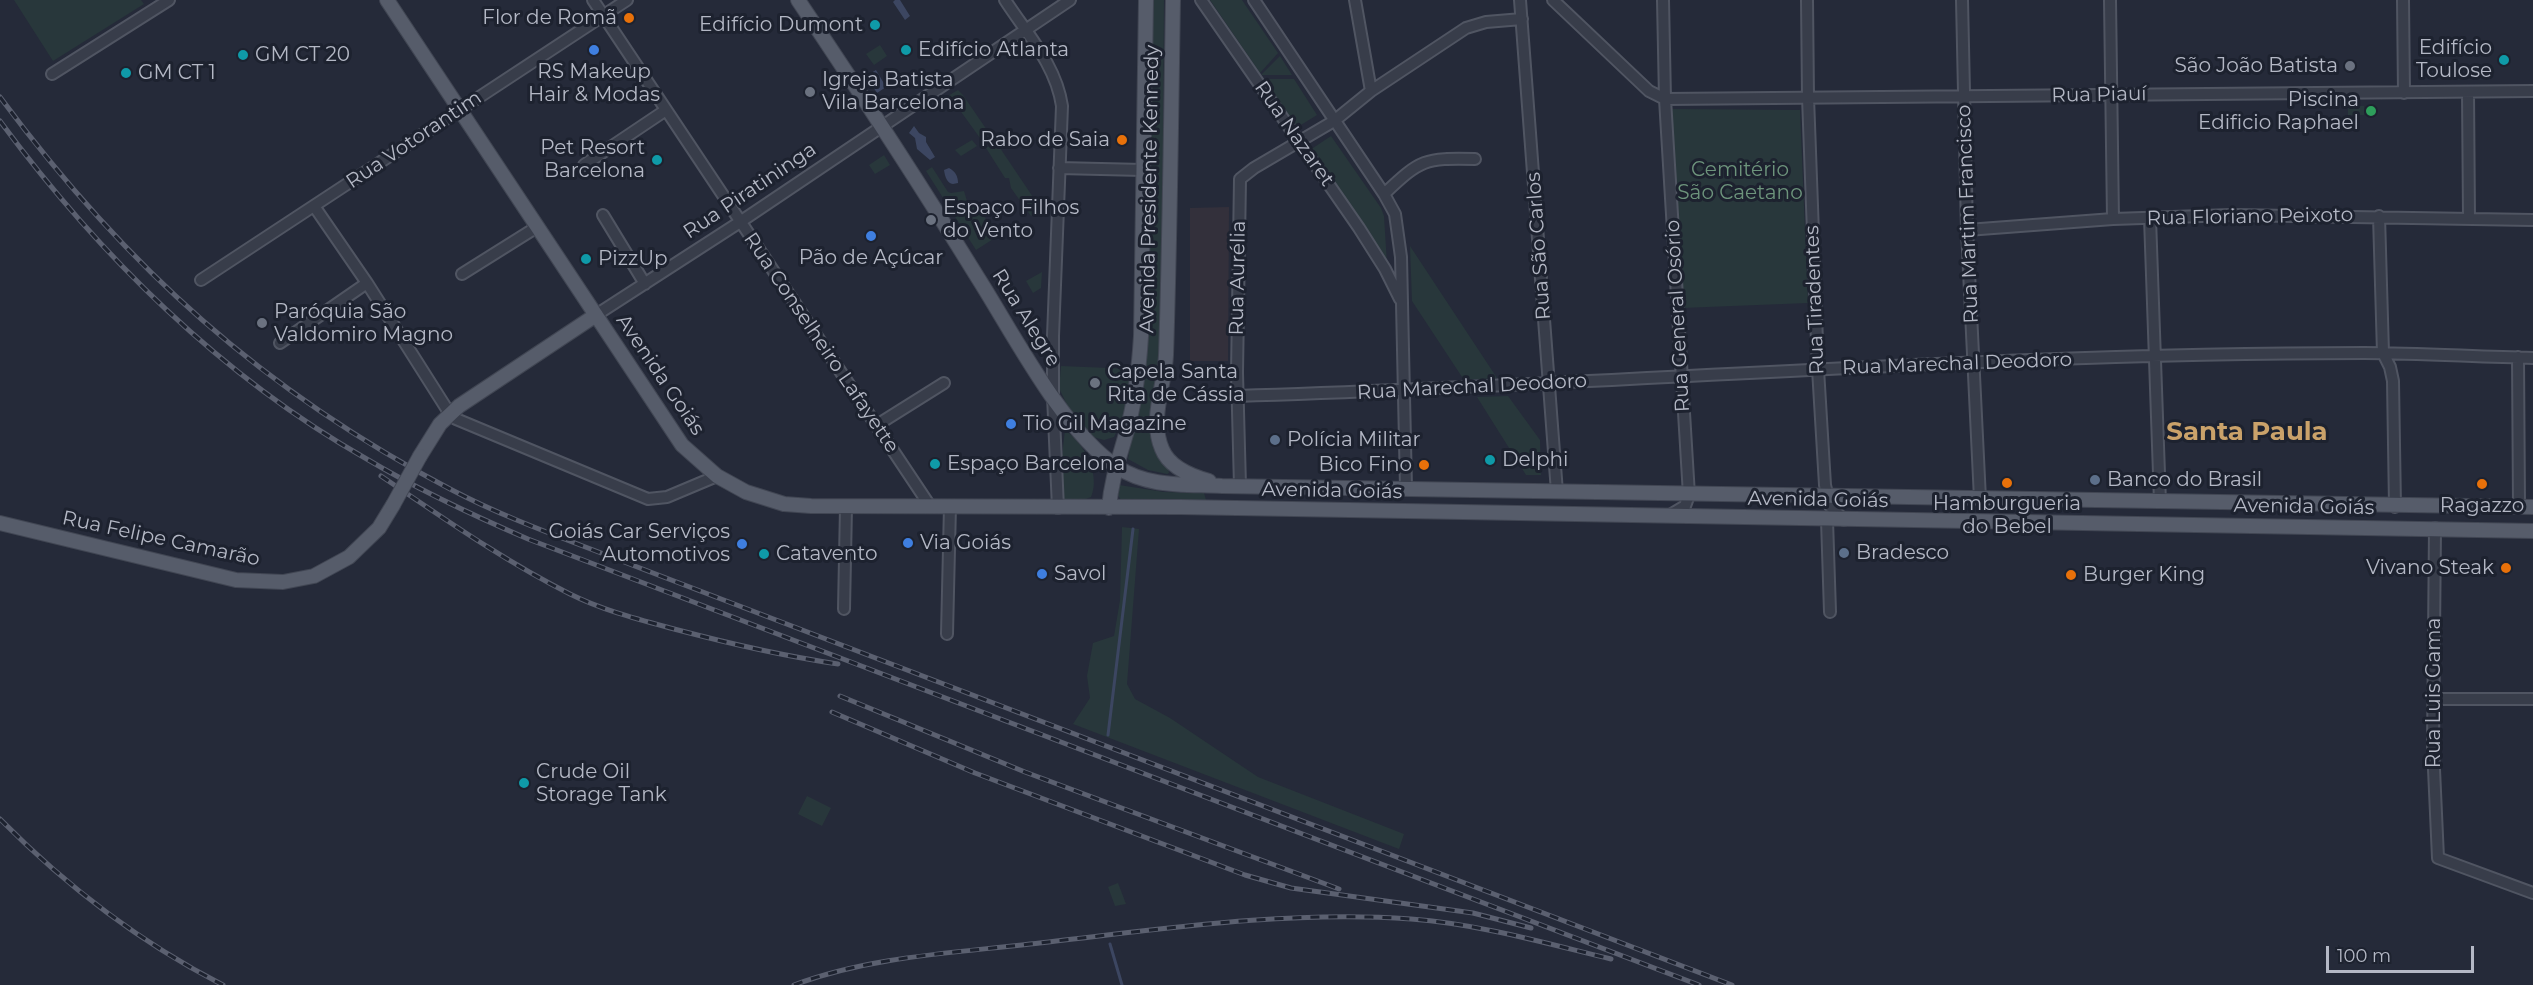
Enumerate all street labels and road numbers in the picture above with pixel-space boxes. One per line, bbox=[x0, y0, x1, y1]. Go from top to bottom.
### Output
street label: Avenida Presidente Kennedy bbox=[1135, 45, 1165, 333]
street label: Rua Nazaret bbox=[1249, 77, 1339, 191]
street label: Rua Piauí bbox=[2051, 82, 2147, 108]
street label: Rua Votorantim bbox=[342, 86, 486, 194]
street label: Rua Martim Francisco bbox=[1952, 104, 1984, 324]
street label: Rua Piratininga bbox=[679, 138, 821, 244]
street label: Rua São Carlos bbox=[1522, 171, 1556, 321]
street label: Rua Floriano Peixoto bbox=[2147, 203, 2353, 231]
street label: Rua General Osório bbox=[1661, 219, 1695, 413]
street label: Rua Aurélia bbox=[1225, 220, 1251, 336]
street label: Rua Tiradentes bbox=[1800, 225, 1830, 375]
street label: Rua Conselheiro Lafayette bbox=[738, 228, 904, 458]
street label: Rua Alegre bbox=[987, 265, 1065, 371]
street label: Avenida Goiás bbox=[611, 310, 709, 440]
street label: Rua Marechal Deodoro bbox=[1842, 348, 2072, 380]
street label: Rua Marechal Deodoro bbox=[1356, 369, 1588, 405]
street label: Avenida Goiás bbox=[1261, 478, 1403, 504]
street label: Avenida Goiás bbox=[1747, 487, 1889, 513]
street label: Avenida Goiás bbox=[2233, 494, 2375, 520]
street label: Rua Felipe Camarão bbox=[60, 506, 262, 572]
street label: Rua Luis Gama bbox=[2422, 618, 2446, 768]

